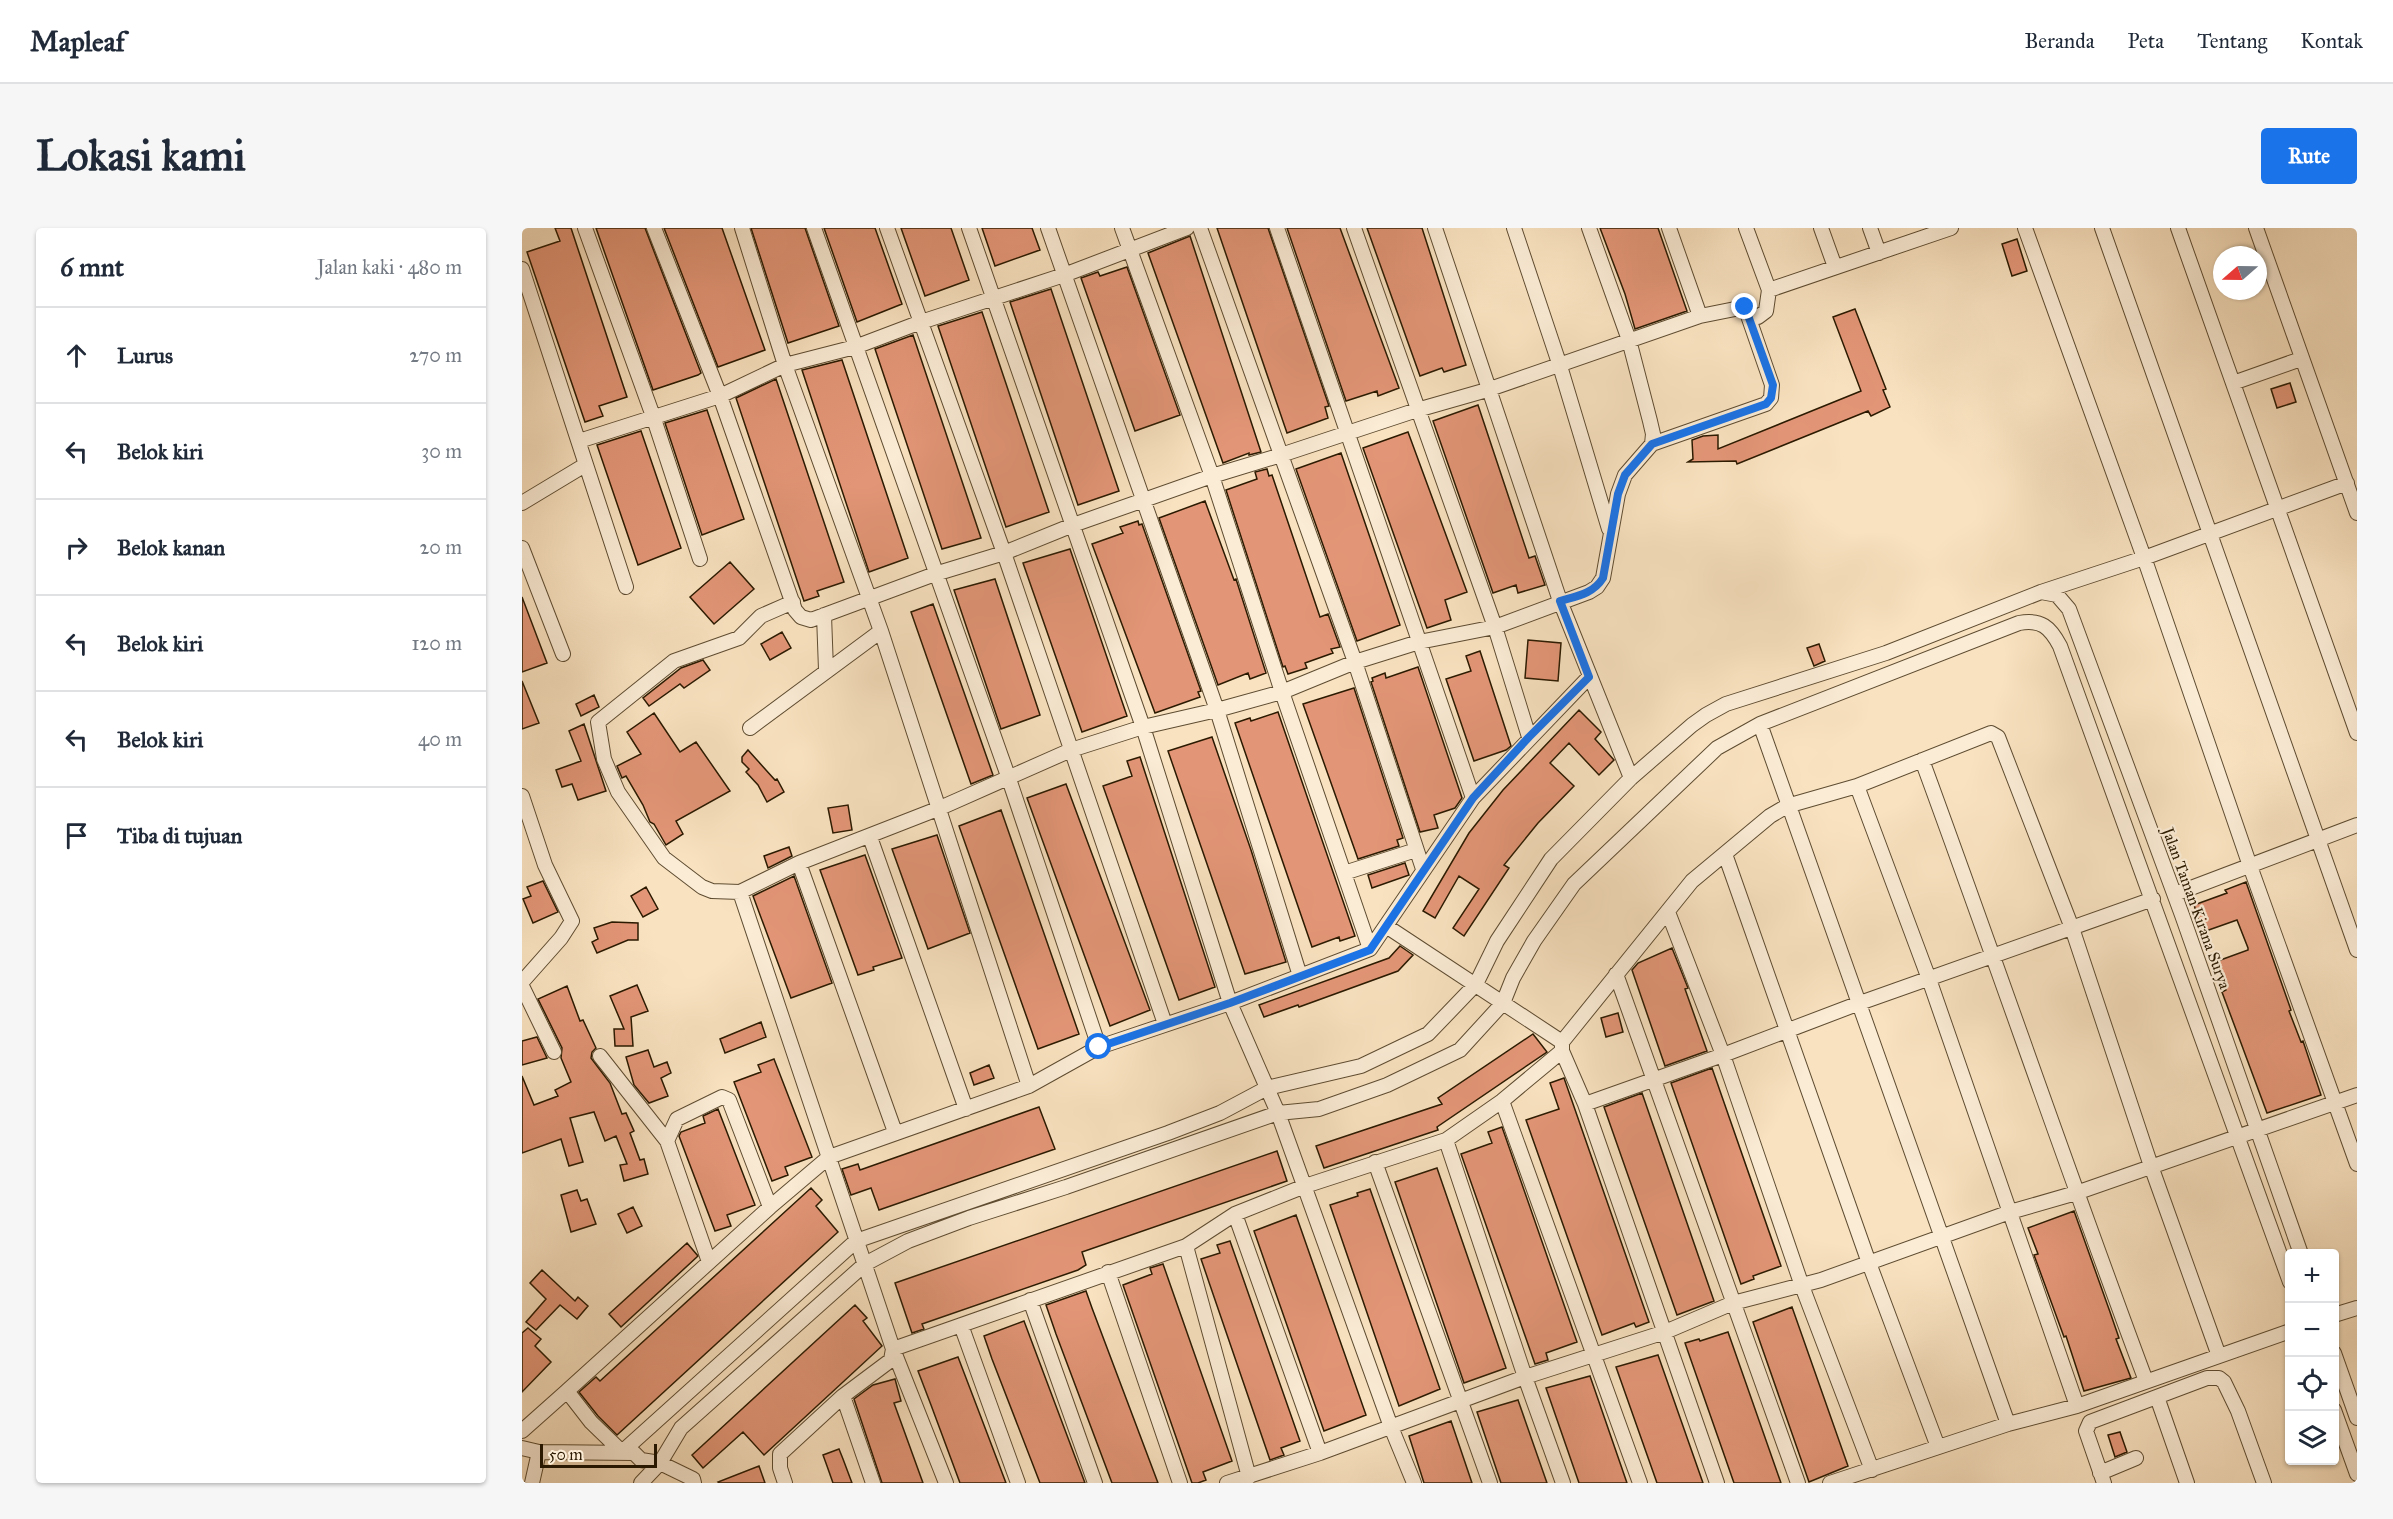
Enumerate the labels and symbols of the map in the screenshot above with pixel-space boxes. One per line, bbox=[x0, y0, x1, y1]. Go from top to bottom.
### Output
north arrow bbox=[2213, 246, 2267, 300]
route end bbox=[1731, 293, 1757, 319]
street label: Jalan Taman Kirana Surya bbox=[2157, 823, 2235, 992]
route start bbox=[1085, 1033, 1111, 1059]
scale bar bbox=[540, 1441, 657, 1468]

